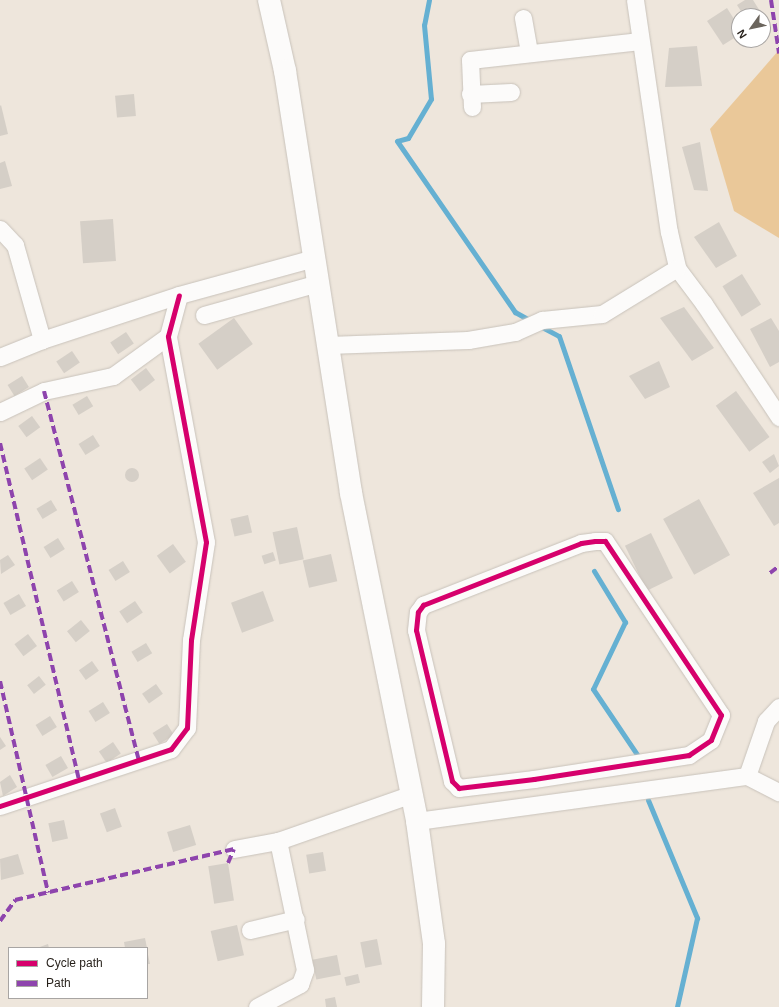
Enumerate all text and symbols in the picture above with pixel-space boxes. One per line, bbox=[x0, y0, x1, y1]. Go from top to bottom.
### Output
north arrow bbox=[731, 8, 771, 48]
text: N bbox=[735, 27, 749, 41]
legend bbox=[8, 947, 148, 999]
text: Cycle path bbox=[46, 956, 103, 970]
text: Path bbox=[46, 976, 71, 990]

